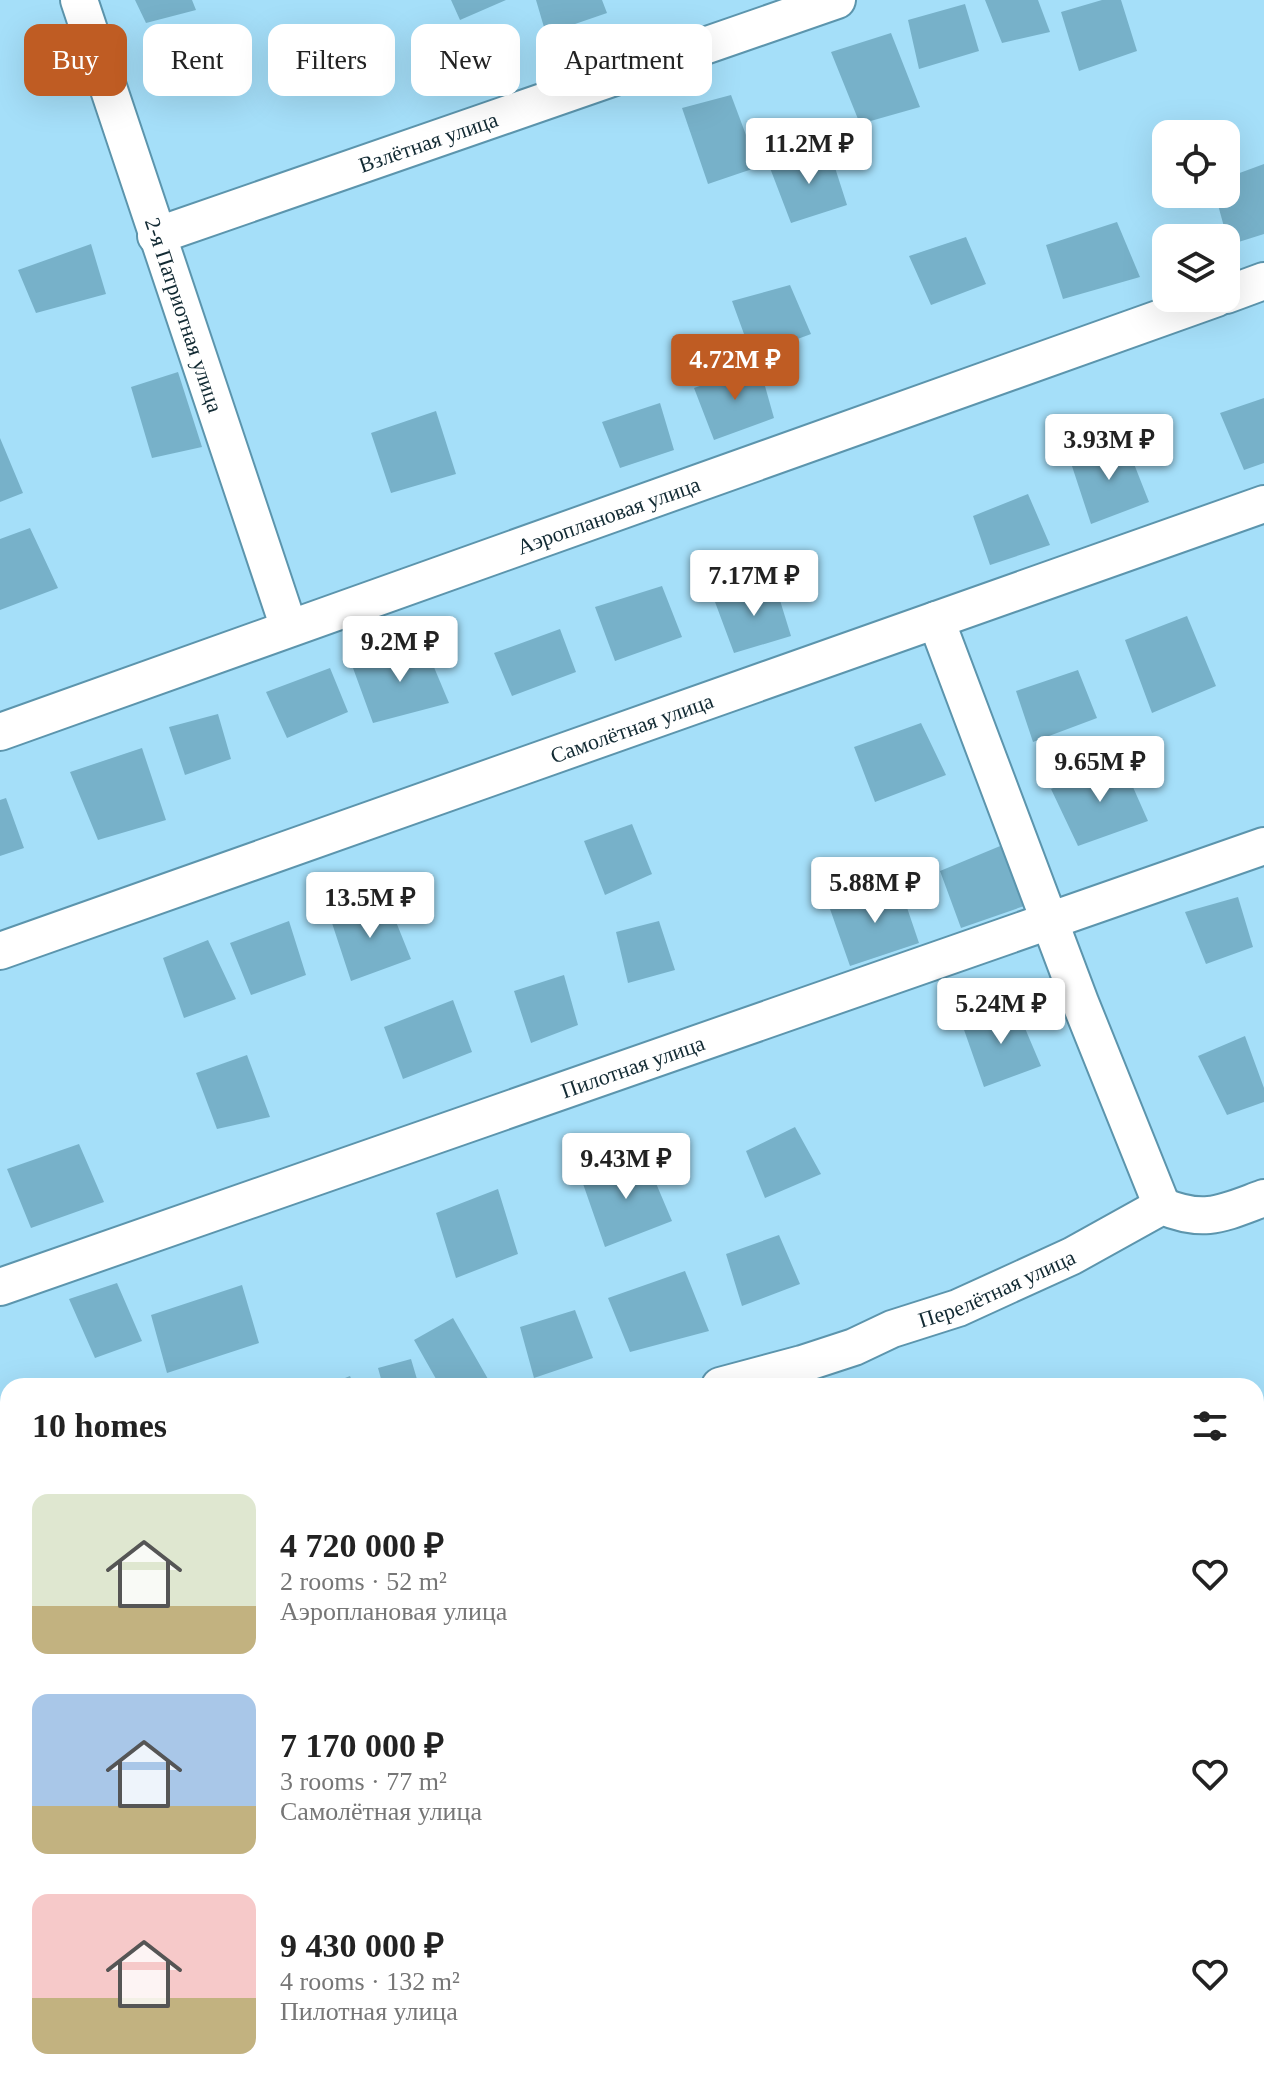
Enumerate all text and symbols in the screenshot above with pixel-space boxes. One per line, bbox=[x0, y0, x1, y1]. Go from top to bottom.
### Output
chip: Buy bbox=[24, 24, 127, 96]
chip: Rent bbox=[143, 24, 252, 96]
chip: Filters bbox=[268, 24, 395, 96]
chip: New bbox=[411, 24, 520, 96]
chip: Apartment bbox=[536, 24, 712, 96]
street label: Взлётная улица bbox=[355, 106, 501, 177]
pin: 11.2M ₽ bbox=[735, 118, 883, 186]
map controls bbox=[1152, 120, 1240, 312]
button: locate bbox=[1152, 120, 1240, 208]
text: 11.2M ₽ bbox=[764, 129, 854, 158]
street label: 2-я Патриотная улица bbox=[140, 214, 229, 416]
button: layers bbox=[1152, 224, 1240, 312]
pin: 4.72M ₽ bbox=[661, 334, 809, 402]
text: 4.72M ₽ bbox=[689, 345, 781, 374]
pin: 3.93M ₽ bbox=[1035, 414, 1183, 482]
text: 3.93M ₽ bbox=[1063, 425, 1155, 454]
street label: Аэроплановая улица bbox=[514, 471, 704, 559]
pin: 7.17M ₽ bbox=[680, 550, 828, 618]
text: 7.17M ₽ bbox=[708, 561, 800, 590]
pin: 9.2M ₽ bbox=[335, 616, 465, 684]
text: 9.2M ₽ bbox=[361, 627, 439, 656]
street label: Самолётная улица bbox=[547, 687, 717, 768]
pin: 9.65M ₽ bbox=[1026, 736, 1174, 804]
text: 9.65M ₽ bbox=[1054, 747, 1146, 776]
pin: 5.88M ₽ bbox=[801, 857, 949, 925]
text: 5.88M ₽ bbox=[829, 868, 921, 897]
pin: 13.5M ₽ bbox=[296, 872, 444, 940]
text: 13.5M ₽ bbox=[324, 883, 416, 912]
pin: 5.24M ₽ bbox=[927, 978, 1075, 1046]
text: 5.24M ₽ bbox=[955, 989, 1047, 1018]
street label: Пилотная улица bbox=[557, 1030, 708, 1103]
pin: 9.43M ₽ bbox=[552, 1133, 700, 1201]
text: 9.43M ₽ bbox=[580, 1144, 672, 1173]
street label: Перелётная улица bbox=[915, 1244, 1079, 1332]
icon: filters bbox=[1188, 1404, 1232, 1448]
text: 10 homes bbox=[32, 1407, 167, 1444]
icon: home bbox=[96, 1526, 192, 1622]
text: 4 720 000 ₽ bbox=[280, 1527, 444, 1564]
icon: heart bbox=[1188, 1552, 1232, 1596]
text: 2 rooms · 52 m² bbox=[280, 1567, 447, 1596]
text: Аэроплановая улица bbox=[280, 1597, 507, 1626]
icon: home bbox=[96, 1726, 192, 1822]
text: 7 170 000 ₽ bbox=[280, 1727, 444, 1764]
icon: heart bbox=[1188, 1752, 1232, 1796]
text: 3 rooms · 77 m² bbox=[280, 1767, 447, 1796]
text: Самолётная улица bbox=[280, 1797, 482, 1826]
icon: home bbox=[96, 1926, 192, 2022]
text: 9 430 000 ₽ bbox=[280, 1927, 444, 1964]
icon: heart bbox=[1188, 1952, 1232, 1996]
text: 4 rooms · 132 m² bbox=[280, 1967, 460, 1996]
text: Пилотная улица bbox=[280, 1997, 458, 2026]

